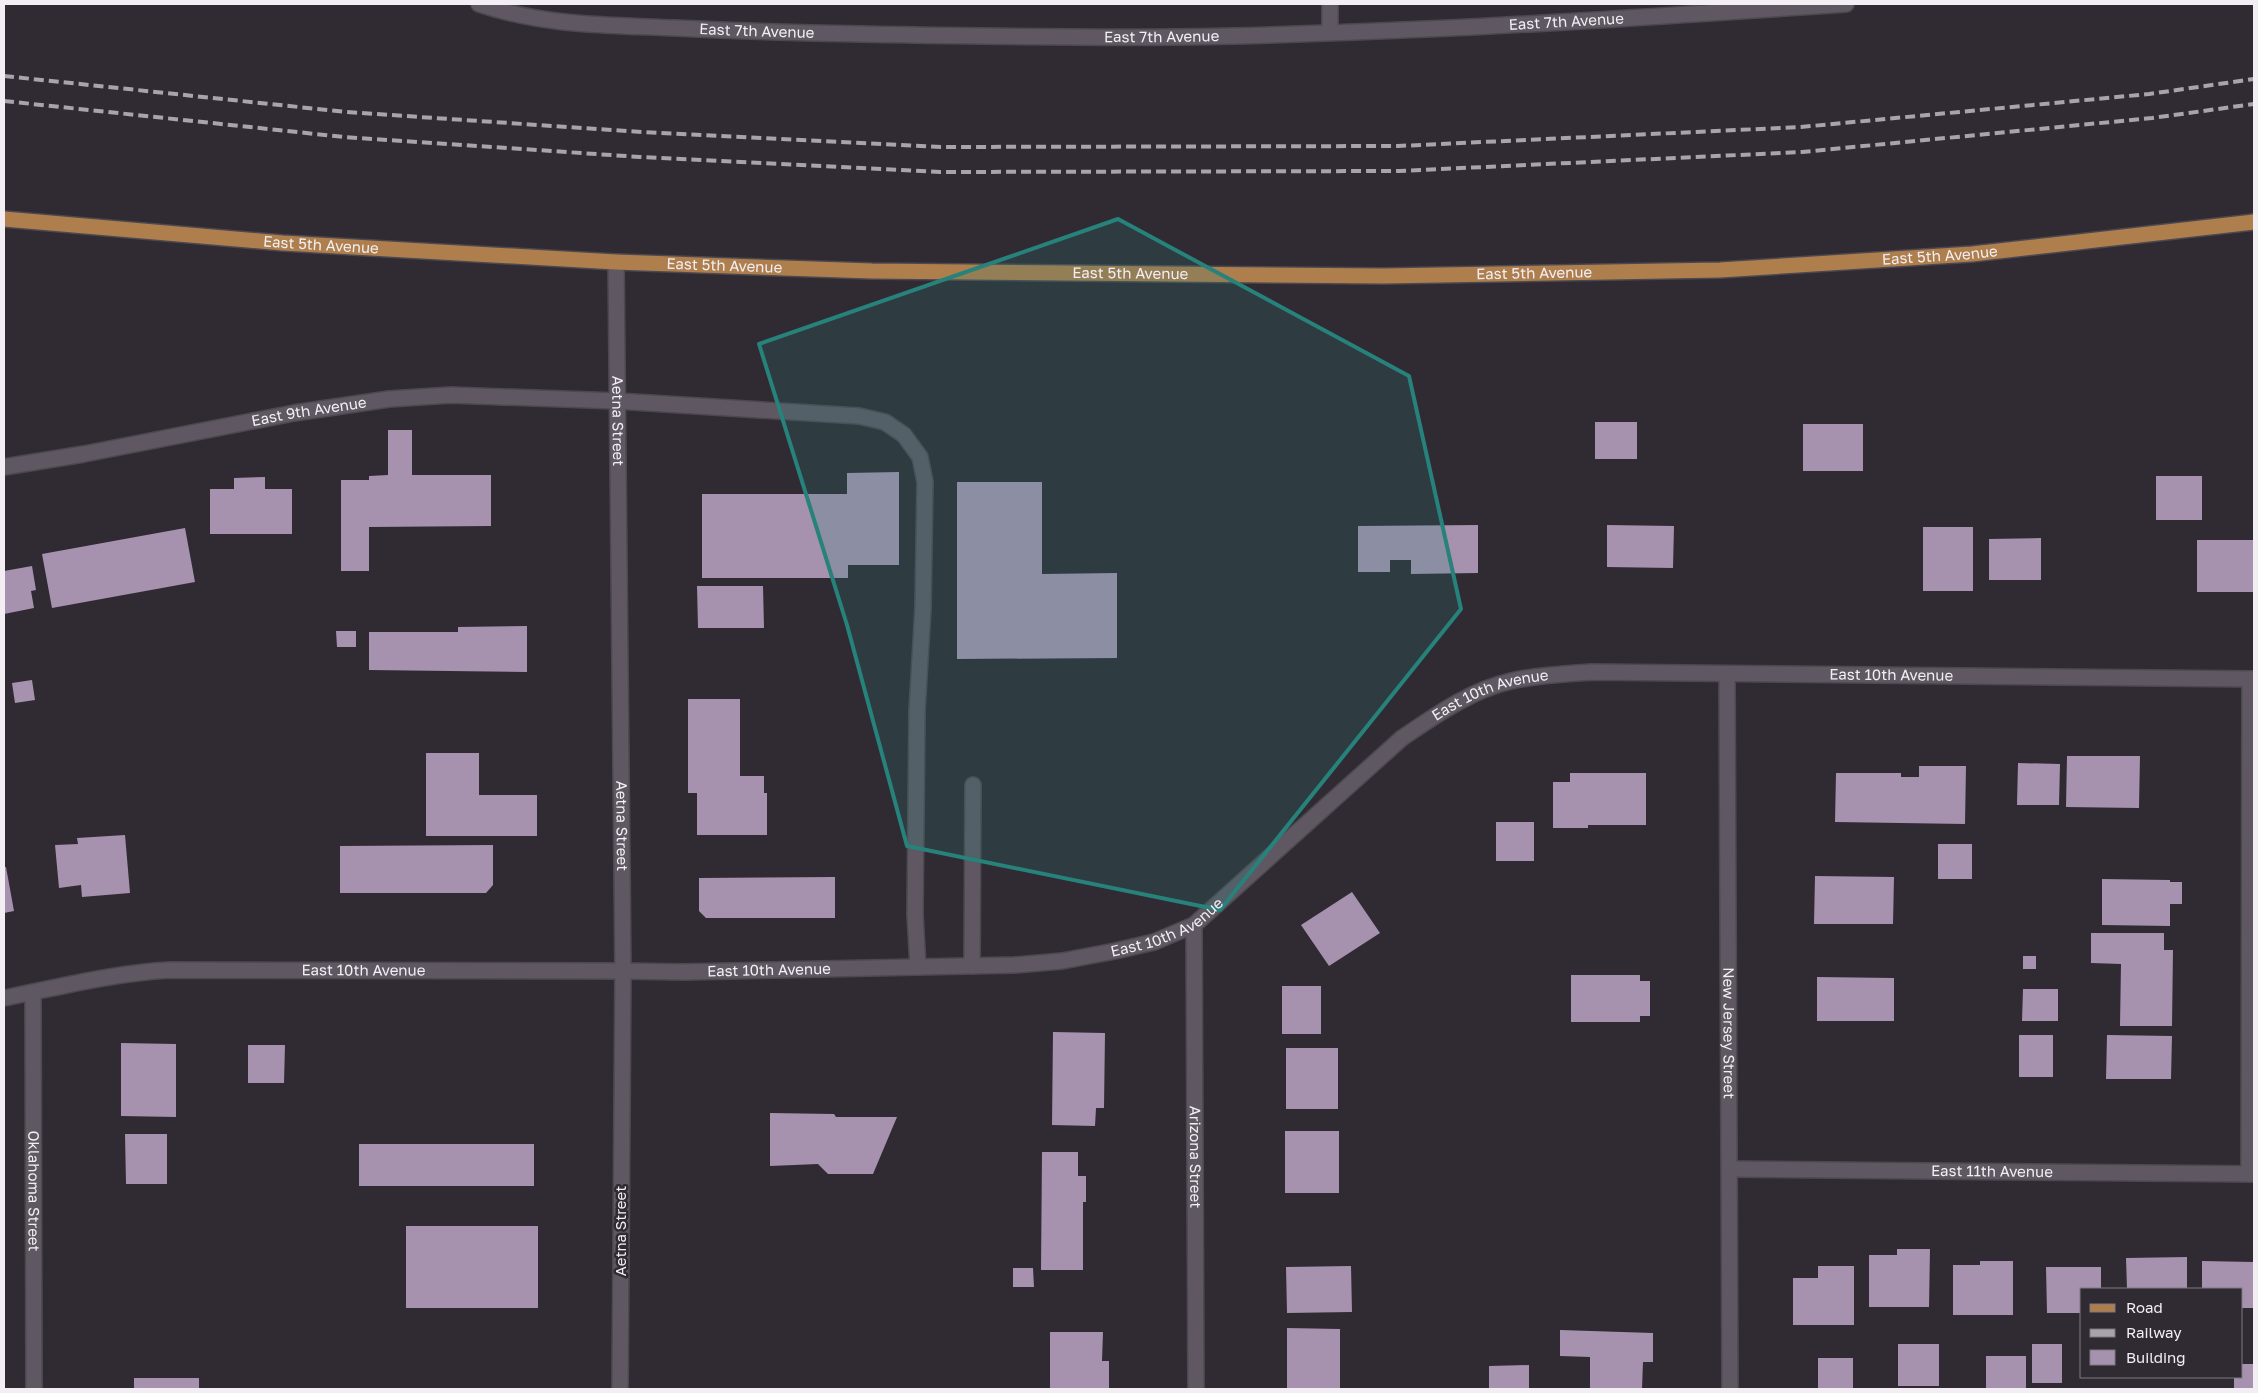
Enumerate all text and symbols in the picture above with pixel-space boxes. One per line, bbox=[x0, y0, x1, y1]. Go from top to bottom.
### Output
street label: East 7th Avenue bbox=[1508, 8, 1625, 33]
street label: East 7th Avenue bbox=[699, 19, 815, 41]
street label: East 7th Avenue bbox=[1104, 26, 1220, 45]
street label: East 5th Avenue bbox=[262, 231, 380, 256]
street label: East 5th Avenue bbox=[1881, 241, 1999, 268]
street label: East 5th Avenue bbox=[666, 254, 783, 276]
street label: East 5th Avenue bbox=[1476, 262, 1593, 282]
street label: East 5th Avenue bbox=[1072, 263, 1189, 282]
street label: Aetna Street bbox=[609, 376, 628, 466]
street label: East 9th Avenue bbox=[250, 392, 368, 429]
street label: East 10th Avenue bbox=[1428, 665, 1549, 724]
street label: East 10th Avenue bbox=[1829, 665, 1954, 684]
street label: Aetna Street bbox=[613, 781, 632, 871]
street label: East 10th Avenue bbox=[1109, 893, 1227, 960]
street label: East 10th Avenue bbox=[707, 959, 831, 980]
street label: East 10th Avenue bbox=[302, 960, 426, 979]
street label: New Jersey Street bbox=[1720, 967, 1739, 1099]
street label: Arizona Street bbox=[1187, 1106, 1205, 1208]
street label: Oklahoma Street bbox=[25, 1130, 44, 1252]
street label: East 11th Avenue bbox=[1931, 1161, 2053, 1180]
street label: Aetna Street bbox=[611, 1186, 629, 1276]
legend bbox=[2080, 1288, 2243, 1378]
text: Road bbox=[2126, 1298, 2163, 1316]
text: Railway bbox=[2126, 1323, 2182, 1341]
text: Building bbox=[2126, 1348, 2186, 1366]

